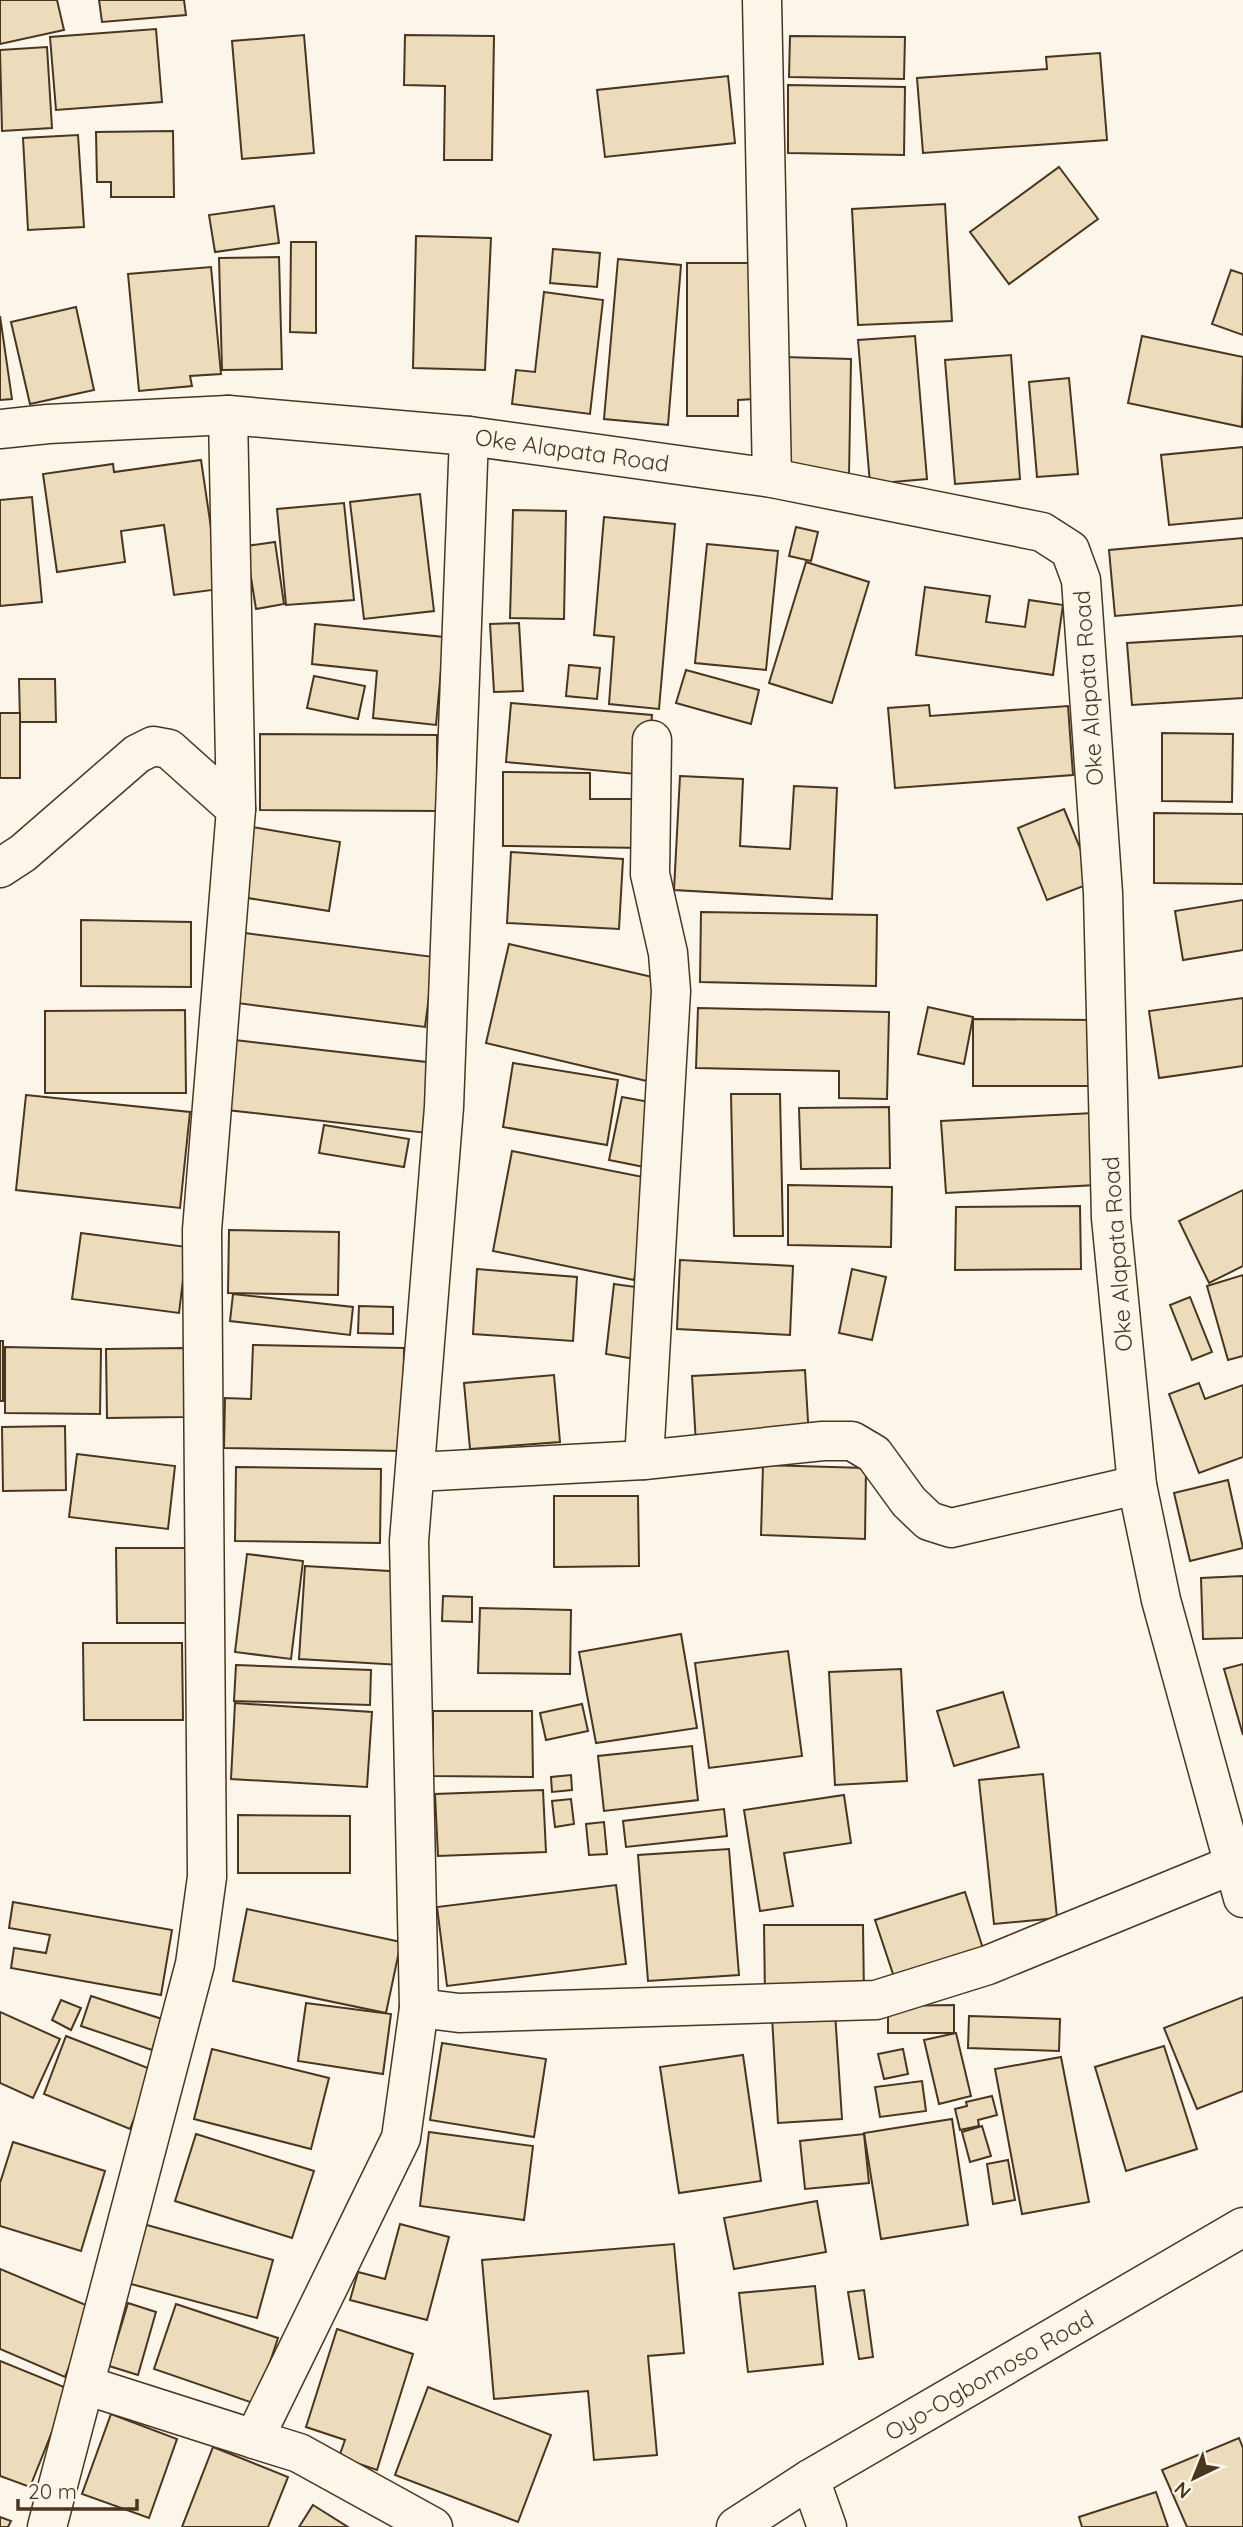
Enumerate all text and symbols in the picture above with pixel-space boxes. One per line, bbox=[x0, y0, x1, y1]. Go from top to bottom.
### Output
street label: Oke Alapata Road bbox=[473, 422, 671, 478]
street label: Oke Alapata Road bbox=[1067, 589, 1109, 787]
street label: Oke Alapata Road bbox=[1096, 1155, 1138, 1353]
street label: Oyo-Ogbomoso Road bbox=[880, 2303, 1098, 2447]
north arrow bbox=[1159, 2443, 1229, 2513]
scale bar bbox=[18, 2468, 136, 2512]
text: N bbox=[1169, 2477, 1196, 2504]
text: 20 m bbox=[28, 2478, 77, 2504]

